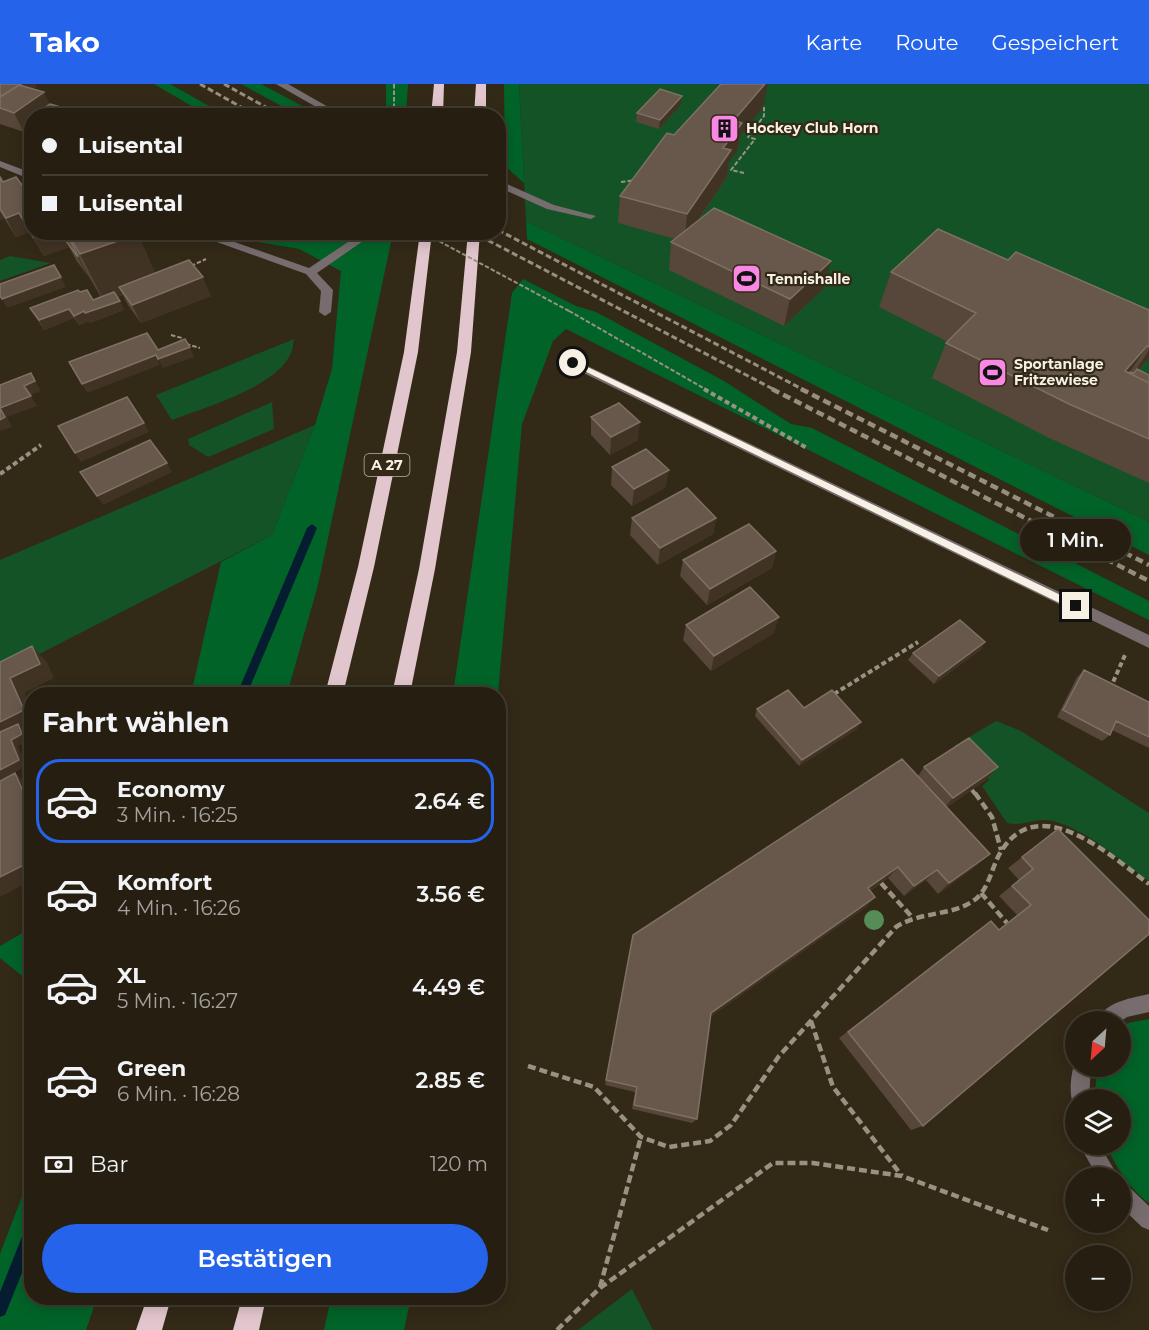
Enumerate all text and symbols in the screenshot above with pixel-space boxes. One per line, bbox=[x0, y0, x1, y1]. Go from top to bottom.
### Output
text: Tako bbox=[30, 25, 100, 59]
text: Karte bbox=[806, 30, 862, 55]
text: Route bbox=[895, 30, 958, 55]
text: Gespeichert bbox=[991, 30, 1119, 55]
building icon: Hockey Club Horn bbox=[709, 112, 741, 144]
place label: Hockey Club Horn bbox=[746, 119, 878, 137]
text: Luisental bbox=[78, 132, 183, 159]
text: Luisental bbox=[78, 190, 183, 217]
sports icon: Tennishalle bbox=[730, 263, 762, 295]
place label: Tennishalle bbox=[767, 270, 850, 288]
route start bbox=[559, 349, 586, 376]
place label: Sportanlage Fritzewiese bbox=[1014, 355, 1104, 389]
sports icon: Sportanlage Fritzewiese bbox=[977, 356, 1009, 388]
road number: A 27 bbox=[364, 454, 410, 476]
callout: 1 Min. bbox=[1020, 519, 1132, 561]
text: 1 Min. bbox=[1047, 528, 1104, 552]
route end bbox=[1062, 592, 1089, 619]
text: Fahrt wählen bbox=[42, 706, 229, 739]
icon: car bbox=[45, 774, 99, 828]
text: Economy bbox=[117, 776, 225, 803]
text: 2.64 € bbox=[414, 788, 485, 815]
text: 3 Min. · 16:25 bbox=[117, 803, 238, 827]
icon: car bbox=[45, 867, 99, 921]
text: Komfort bbox=[117, 869, 212, 896]
text: 3.56 € bbox=[416, 881, 485, 908]
text: 4 Min. · 16:26 bbox=[117, 896, 240, 920]
icon: car bbox=[45, 960, 99, 1014]
text: XL bbox=[117, 962, 146, 989]
text: 4.49 € bbox=[412, 974, 485, 1001]
text: 5 Min. · 16:27 bbox=[117, 989, 238, 1013]
north arrow bbox=[1065, 1011, 1131, 1077]
map controls bbox=[1065, 1011, 1131, 1311]
icon: car bbox=[45, 1053, 99, 1107]
text: Green bbox=[117, 1055, 186, 1082]
text: 2.85 € bbox=[415, 1067, 485, 1094]
text: 6 Min. · 16:28 bbox=[117, 1082, 240, 1106]
button: layers bbox=[1065, 1089, 1131, 1155]
icon: cash bbox=[42, 1148, 75, 1181]
text: Bar bbox=[90, 1151, 128, 1178]
text: 120 m bbox=[430, 1152, 488, 1176]
button: + bbox=[1065, 1167, 1131, 1233]
button: Bestätigen bbox=[42, 1224, 488, 1293]
button: − bbox=[1065, 1245, 1131, 1311]

